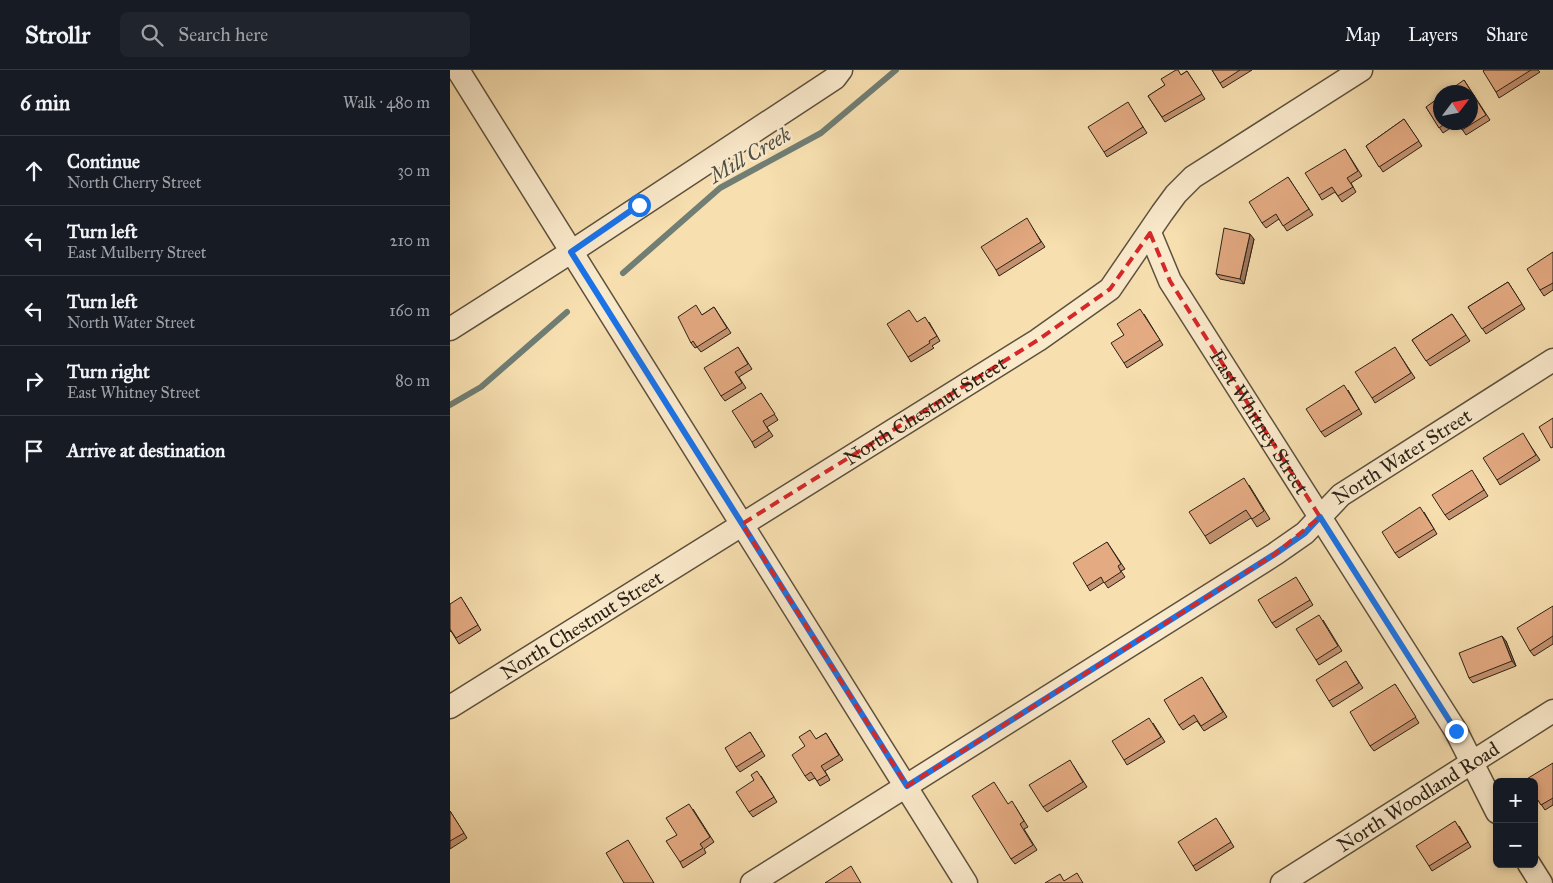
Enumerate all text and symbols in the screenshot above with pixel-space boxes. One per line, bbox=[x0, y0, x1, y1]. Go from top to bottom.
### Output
search box bbox=[120, 12, 470, 57]
text: Strollr bbox=[25, 20, 90, 50]
icon: search bbox=[138, 21, 166, 49]
text: Search here bbox=[178, 23, 268, 46]
text: Map bbox=[1345, 24, 1380, 46]
text: Layers bbox=[1408, 24, 1458, 46]
text: Share bbox=[1486, 24, 1528, 46]
north arrow bbox=[1433, 85, 1478, 130]
text: 6 min bbox=[20, 90, 70, 116]
text: Walk · 480 m bbox=[343, 93, 430, 112]
water label: Mill Creek bbox=[703, 121, 796, 190]
text: Continue bbox=[67, 150, 140, 173]
icon: ahead bbox=[20, 157, 48, 185]
text: 30 m bbox=[397, 161, 430, 180]
text: North Cherry Street bbox=[67, 173, 202, 192]
route start bbox=[628, 194, 651, 217]
text: Turn left bbox=[67, 220, 137, 243]
icon: left bbox=[20, 227, 48, 255]
text: 210 m bbox=[390, 231, 430, 250]
text: East Mulberry Street bbox=[67, 243, 206, 262]
text: Turn left bbox=[67, 290, 137, 313]
icon: left bbox=[20, 297, 48, 325]
text: 160 m bbox=[389, 301, 430, 320]
text: North Water Street bbox=[67, 313, 195, 332]
street label: East Whitney Street bbox=[1205, 345, 1314, 499]
street label: North Chestnut Street bbox=[839, 351, 1011, 470]
text: Turn right bbox=[67, 360, 150, 383]
icon: right bbox=[20, 367, 48, 395]
text: 80 m bbox=[395, 371, 430, 390]
text: East Whitney Street bbox=[67, 383, 200, 402]
street label: North Water Street bbox=[1328, 403, 1476, 509]
icon: arrive bbox=[20, 437, 48, 465]
text: Arrive at destination bbox=[67, 439, 225, 462]
street label: North Chestnut Street bbox=[496, 565, 667, 685]
route end bbox=[1445, 720, 1468, 743]
street label: North Woodland Road bbox=[1332, 736, 1503, 857]
map controls bbox=[1493, 778, 1538, 868]
button: + bbox=[1493, 778, 1538, 823]
button: − bbox=[1493, 823, 1538, 868]

